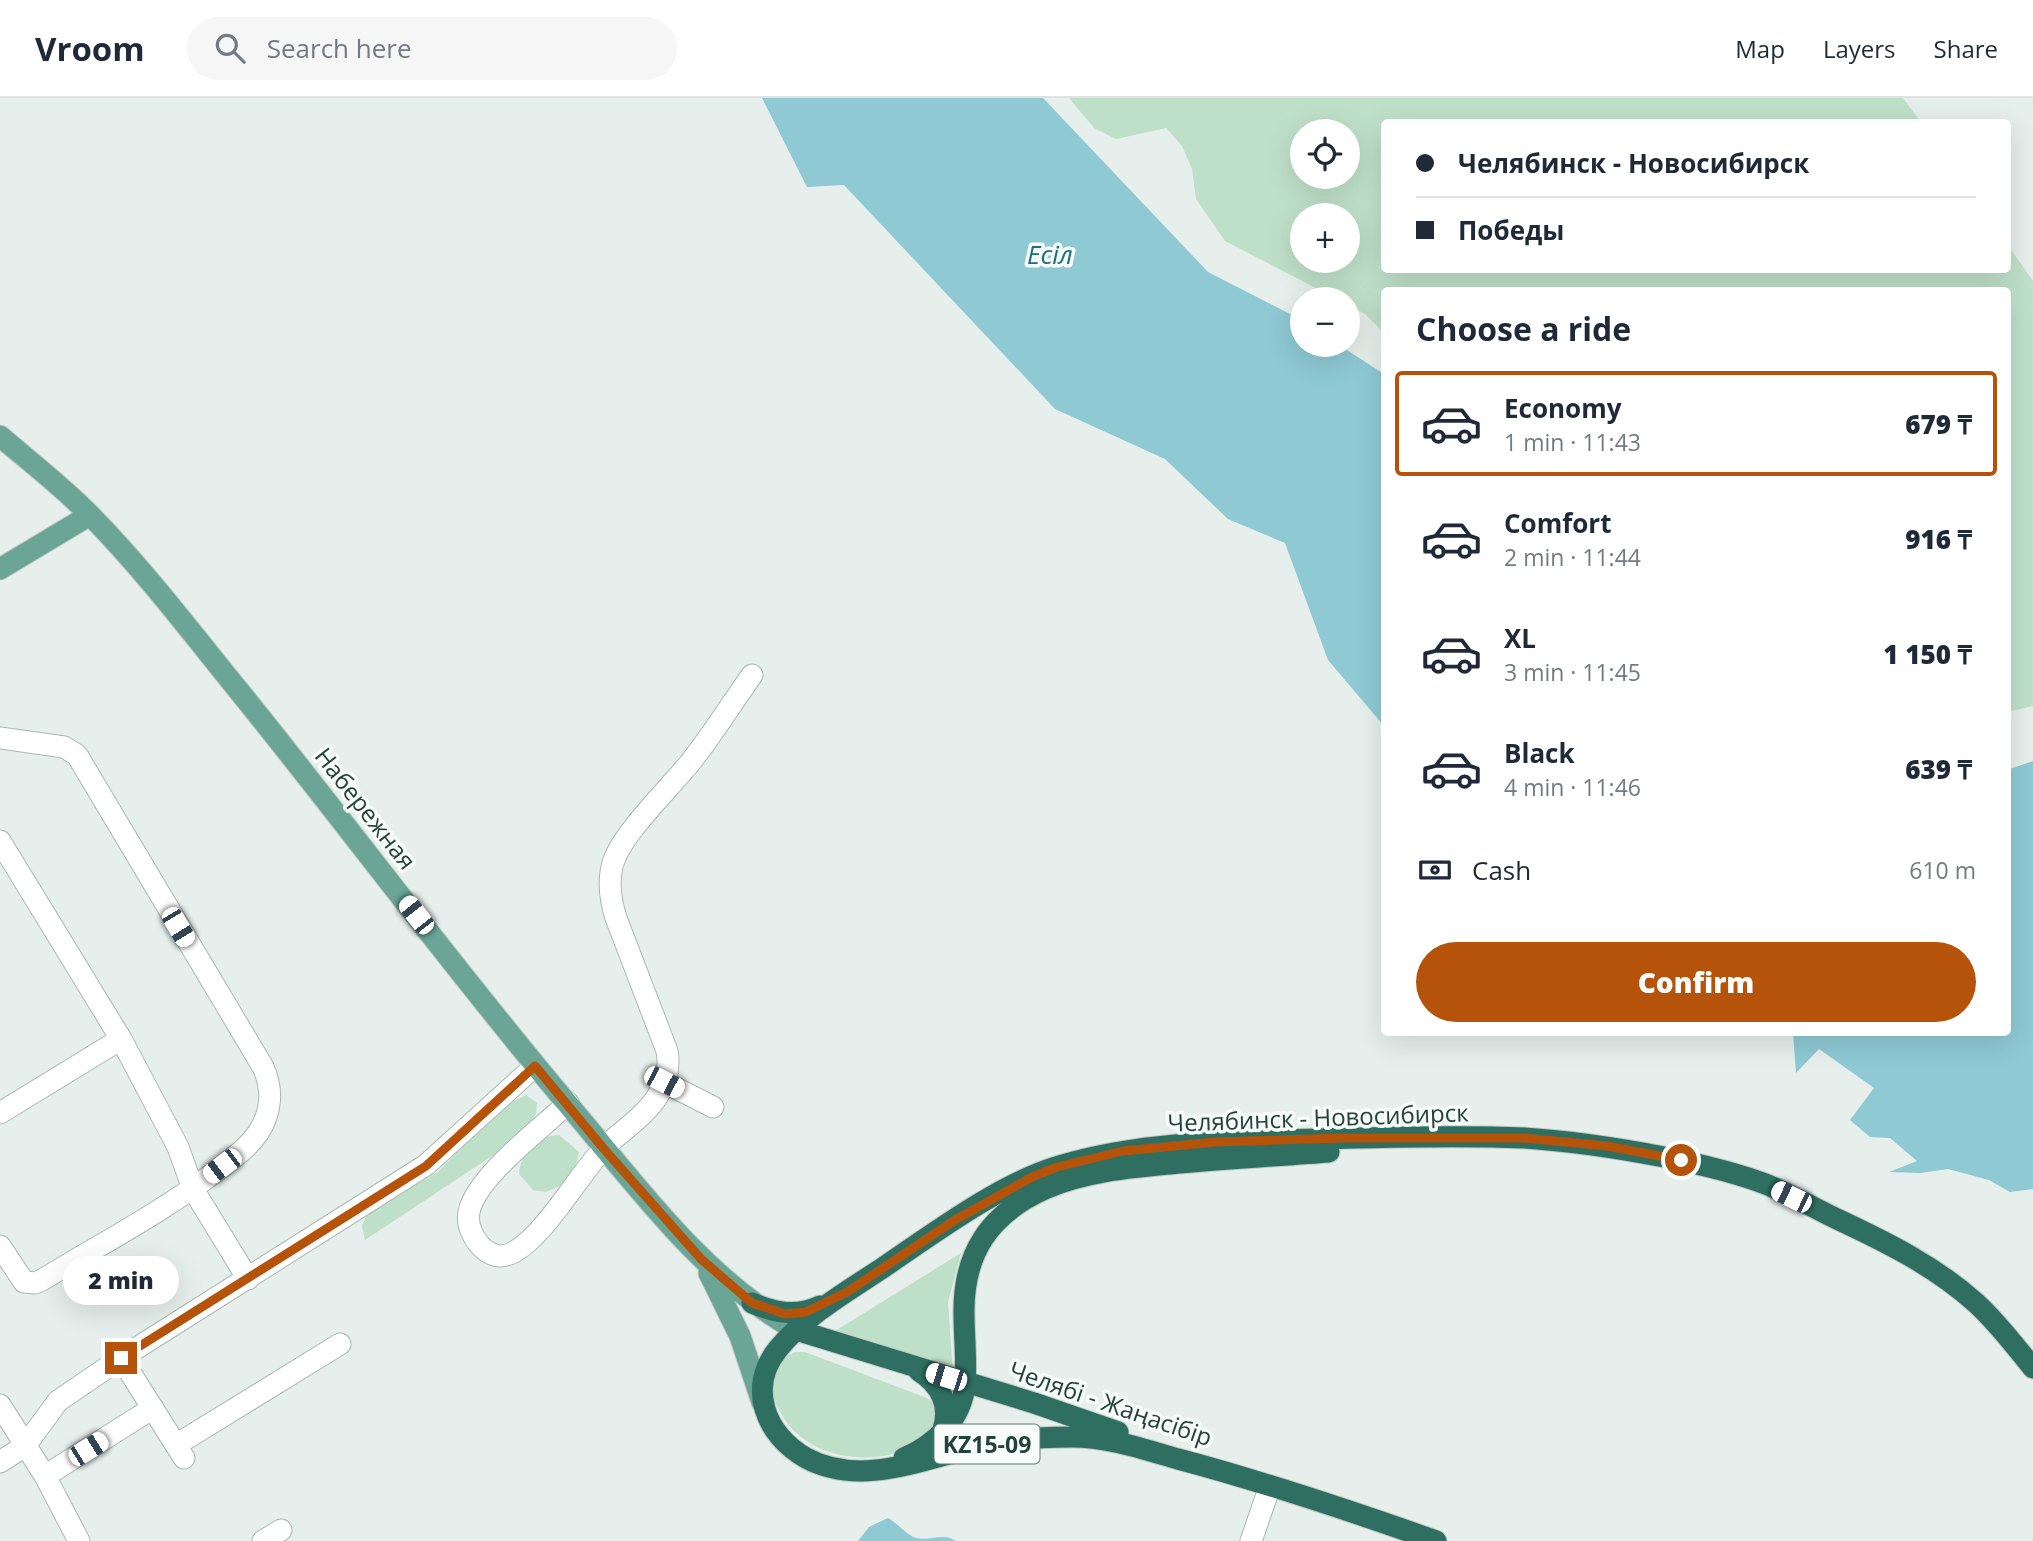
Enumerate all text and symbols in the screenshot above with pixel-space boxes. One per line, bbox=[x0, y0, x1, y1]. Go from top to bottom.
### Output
search box bbox=[187, 17, 677, 80]
text: Vroom bbox=[35, 26, 145, 71]
icon: search bbox=[211, 29, 249, 67]
text: Search here bbox=[267, 30, 412, 66]
text: Map bbox=[1735, 32, 1785, 65]
text: Layers bbox=[1823, 32, 1896, 65]
text: Share bbox=[1934, 32, 1998, 65]
map controls bbox=[1290, 119, 1360, 357]
button: locate bbox=[1290, 119, 1360, 189]
text: Челябинск - Новосибирск bbox=[1458, 145, 1809, 181]
button: + bbox=[1290, 203, 1360, 273]
text: Победы bbox=[1458, 212, 1564, 248]
water label: Есіл bbox=[1027, 236, 1073, 272]
button: − bbox=[1290, 287, 1360, 357]
text: Choose a ride bbox=[1416, 307, 1631, 350]
text: Economy bbox=[1504, 390, 1622, 426]
icon: car bbox=[1420, 392, 1483, 455]
text: 679 ₸ bbox=[1905, 406, 1972, 442]
text: 1 min · 11:43 bbox=[1504, 426, 1641, 458]
text: Comfort bbox=[1504, 505, 1611, 541]
icon: car bbox=[1420, 507, 1483, 570]
text: 916 ₸ bbox=[1905, 521, 1972, 557]
text: 2 min · 11:44 bbox=[1504, 541, 1641, 573]
text: XL bbox=[1504, 620, 1536, 656]
icon: car bbox=[1420, 622, 1483, 685]
text: 1 150 ₸ bbox=[1883, 636, 1972, 672]
text: 3 min · 11:45 bbox=[1504, 656, 1641, 688]
text: Black bbox=[1504, 735, 1575, 771]
icon: car bbox=[1420, 737, 1483, 800]
street label: Набережная bbox=[308, 740, 424, 876]
text: 639 ₸ bbox=[1905, 751, 1972, 787]
text: 4 min · 11:46 bbox=[1504, 771, 1641, 803]
icon: cash bbox=[1416, 851, 1454, 889]
text: Cash bbox=[1472, 852, 1531, 888]
text: 610 m bbox=[1909, 854, 1976, 886]
car bbox=[395, 892, 438, 938]
car bbox=[159, 904, 198, 950]
button: Confirm bbox=[1416, 942, 1976, 1022]
car bbox=[641, 1063, 688, 1101]
street label: Челябинск - Новосибирск bbox=[1167, 1095, 1470, 1139]
route start bbox=[1665, 1144, 1697, 1176]
car bbox=[199, 1145, 246, 1187]
car bbox=[1768, 1178, 1815, 1216]
callout: 2 min bbox=[63, 1256, 179, 1306]
text: 2 min bbox=[88, 1264, 154, 1296]
route end bbox=[105, 1342, 137, 1374]
street label: Челябі - Жаңасібір bbox=[1005, 1353, 1217, 1453]
car bbox=[923, 1361, 970, 1393]
road number: KZ15-09 bbox=[934, 1424, 1040, 1464]
car bbox=[65, 1429, 112, 1469]

